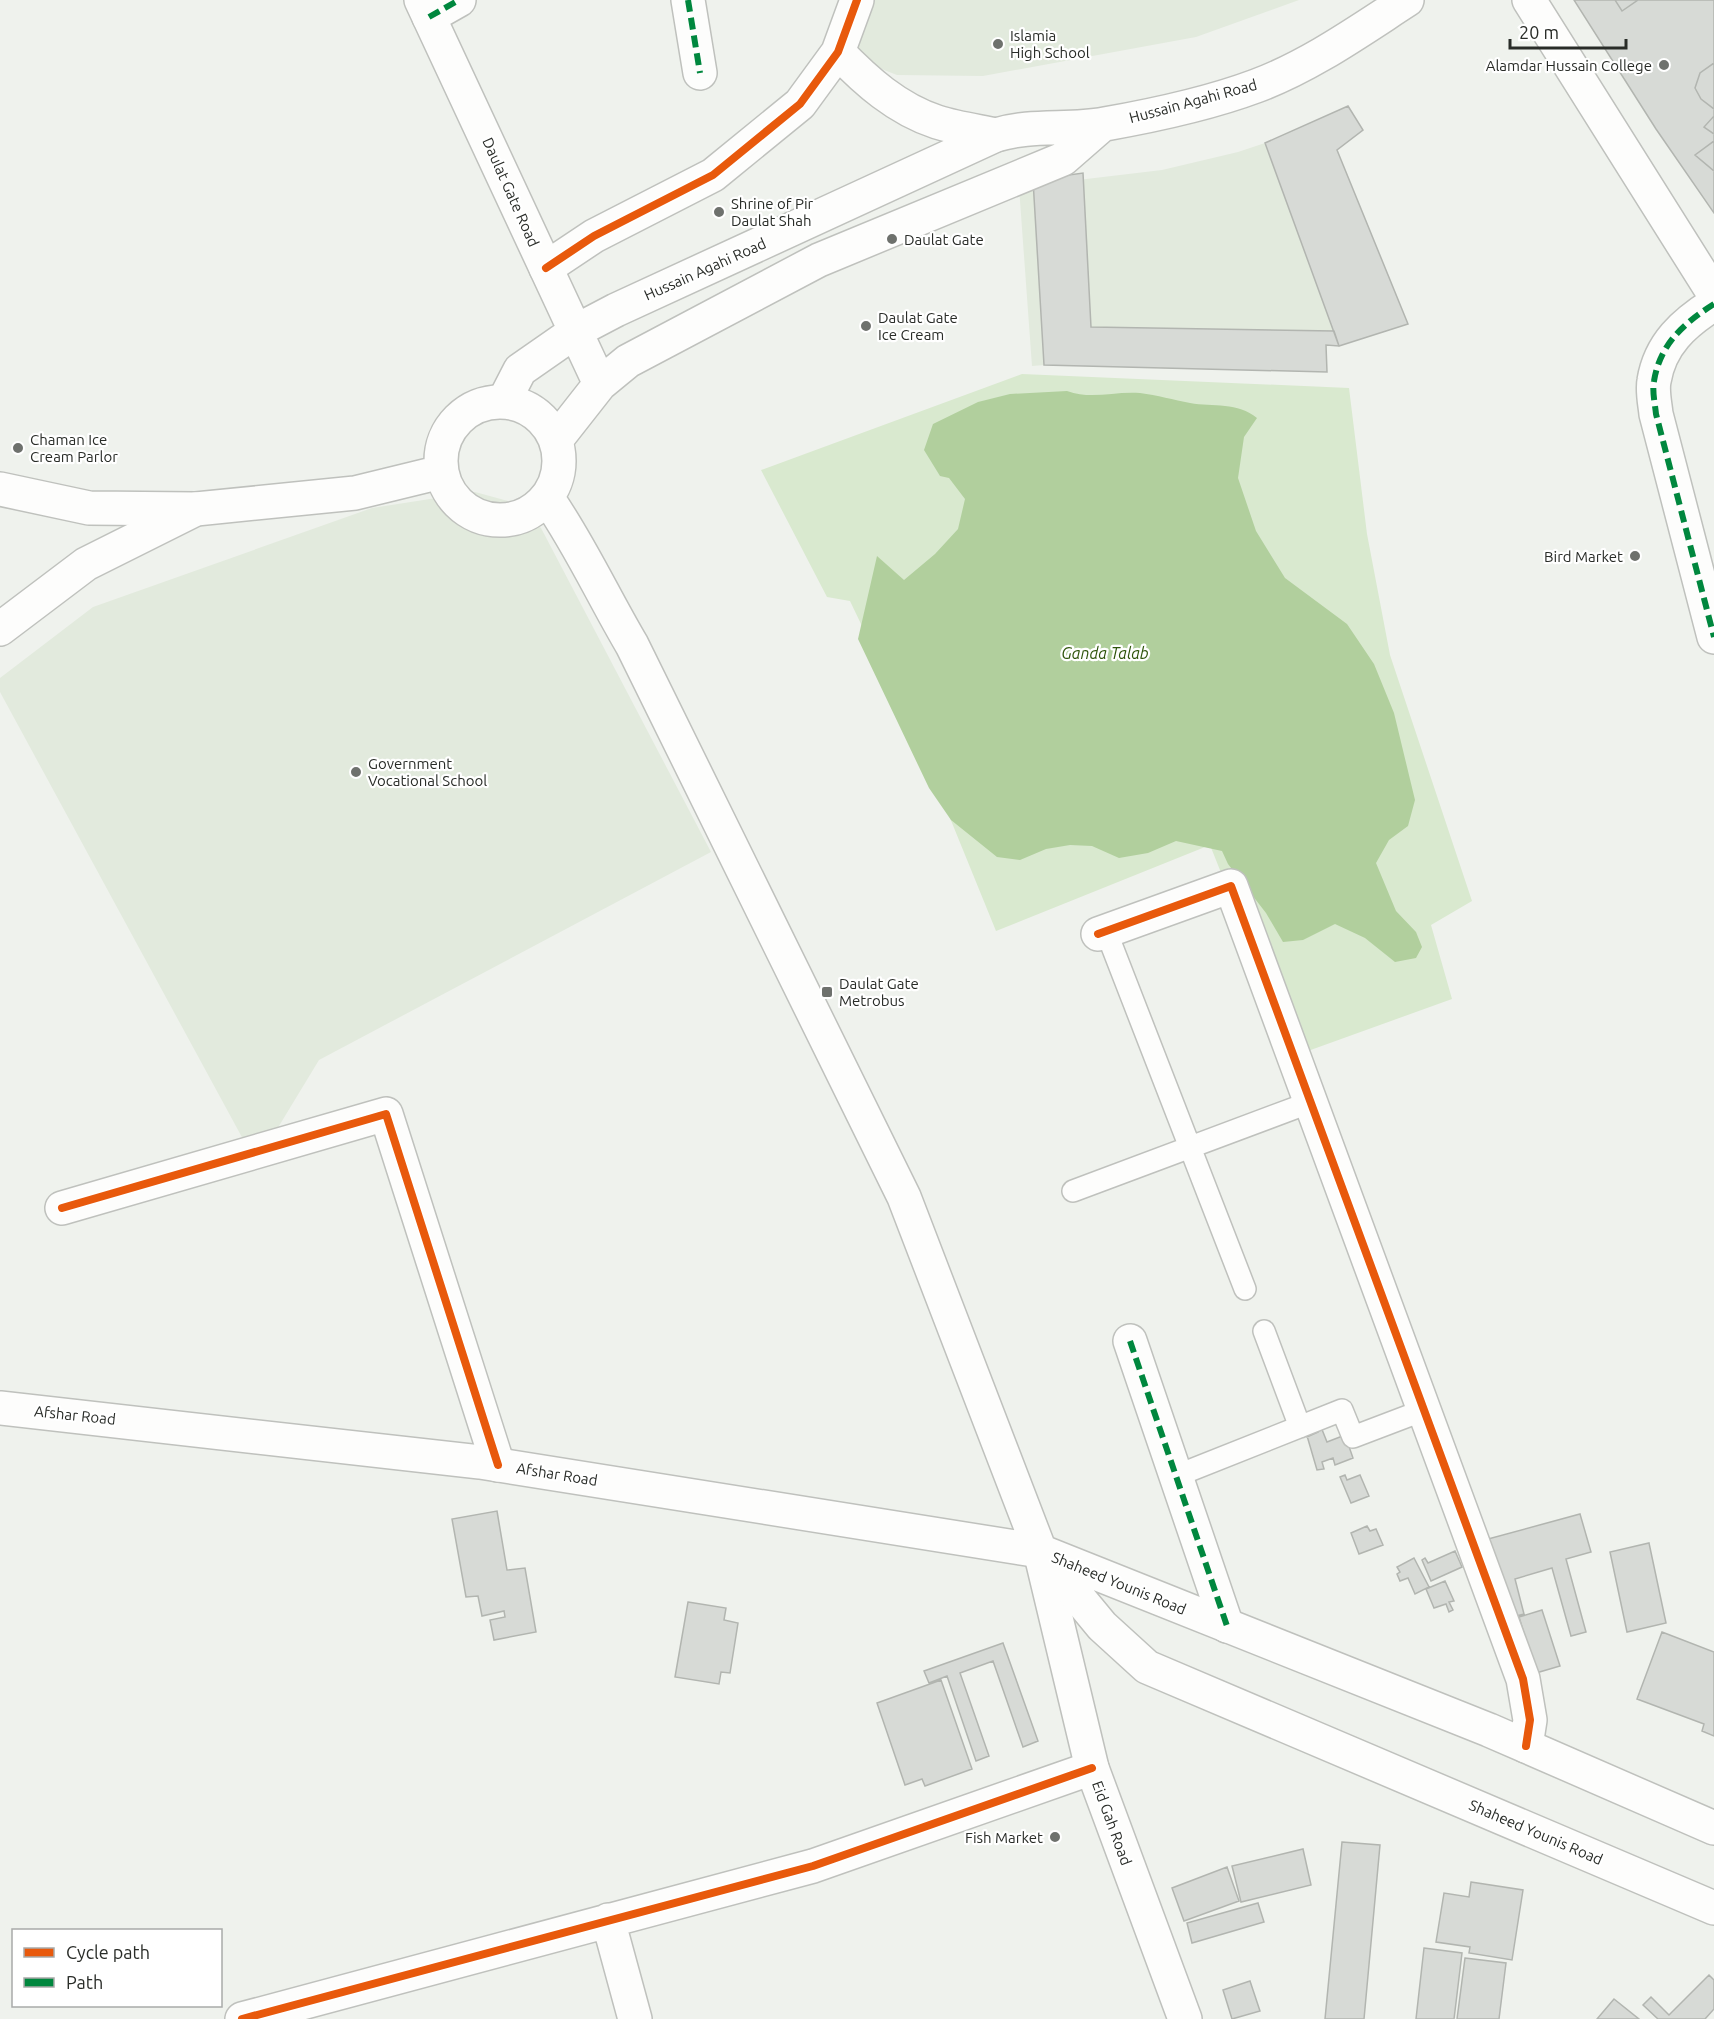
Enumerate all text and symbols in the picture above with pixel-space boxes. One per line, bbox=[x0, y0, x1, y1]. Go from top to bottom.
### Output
scale bar bbox=[1510, 12, 1626, 50]
text: 20 m bbox=[1519, 22, 1559, 42]
place label: Islamia High School bbox=[1010, 27, 1090, 61]
marker: Islamia High School bbox=[991, 37, 1005, 51]
place label: Alamdar Hussain College bbox=[1486, 57, 1652, 74]
marker: Alamdar Hussain College bbox=[1657, 58, 1671, 72]
street label: Hussain Agahi Road bbox=[1127, 76, 1259, 126]
street label: Daulat Gate Road bbox=[479, 135, 543, 249]
place label: Shrine of Pir Daulat Shah bbox=[731, 195, 814, 229]
marker: Shrine of Pir Daulat Shah bbox=[712, 205, 726, 219]
place label: Daulat Gate bbox=[904, 231, 984, 248]
marker: Daulat Gate bbox=[885, 232, 899, 246]
street label: Hussain Agahi Road bbox=[641, 234, 769, 304]
place label: Daulat Gate Ice Cream bbox=[878, 309, 958, 343]
marker: Daulat Gate Ice Cream bbox=[859, 319, 873, 333]
place label: Chaman Ice Cream Parlor bbox=[30, 431, 118, 465]
marker: Chaman Ice Cream Parlor bbox=[11, 441, 25, 455]
place label: Bird Market bbox=[1544, 548, 1623, 565]
marker: Bird Market bbox=[1628, 549, 1642, 563]
water label: Ganda Talab bbox=[1061, 644, 1149, 662]
place label: Government Vocational School bbox=[368, 755, 487, 789]
marker: Government Vocational School bbox=[349, 765, 363, 779]
place label: Daulat Gate Metrobus bbox=[839, 975, 919, 1009]
marker: Daulat Gate Metrobus bbox=[820, 985, 834, 999]
street label: Afshar Road bbox=[33, 1402, 117, 1428]
street label: Afshar Road bbox=[515, 1459, 599, 1489]
street label: Shaheed Younis Road bbox=[1049, 1548, 1189, 1618]
street label: Eid Gah Road bbox=[1089, 1779, 1135, 1867]
street label: Shaheed Younis Road bbox=[1467, 1796, 1605, 1868]
place label: Fish Market bbox=[965, 1829, 1043, 1846]
marker: Fish Market bbox=[1048, 1830, 1062, 1844]
legend bbox=[12, 1929, 222, 2007]
text: Cycle path bbox=[66, 1942, 150, 1962]
text: Path bbox=[66, 1972, 103, 1992]

